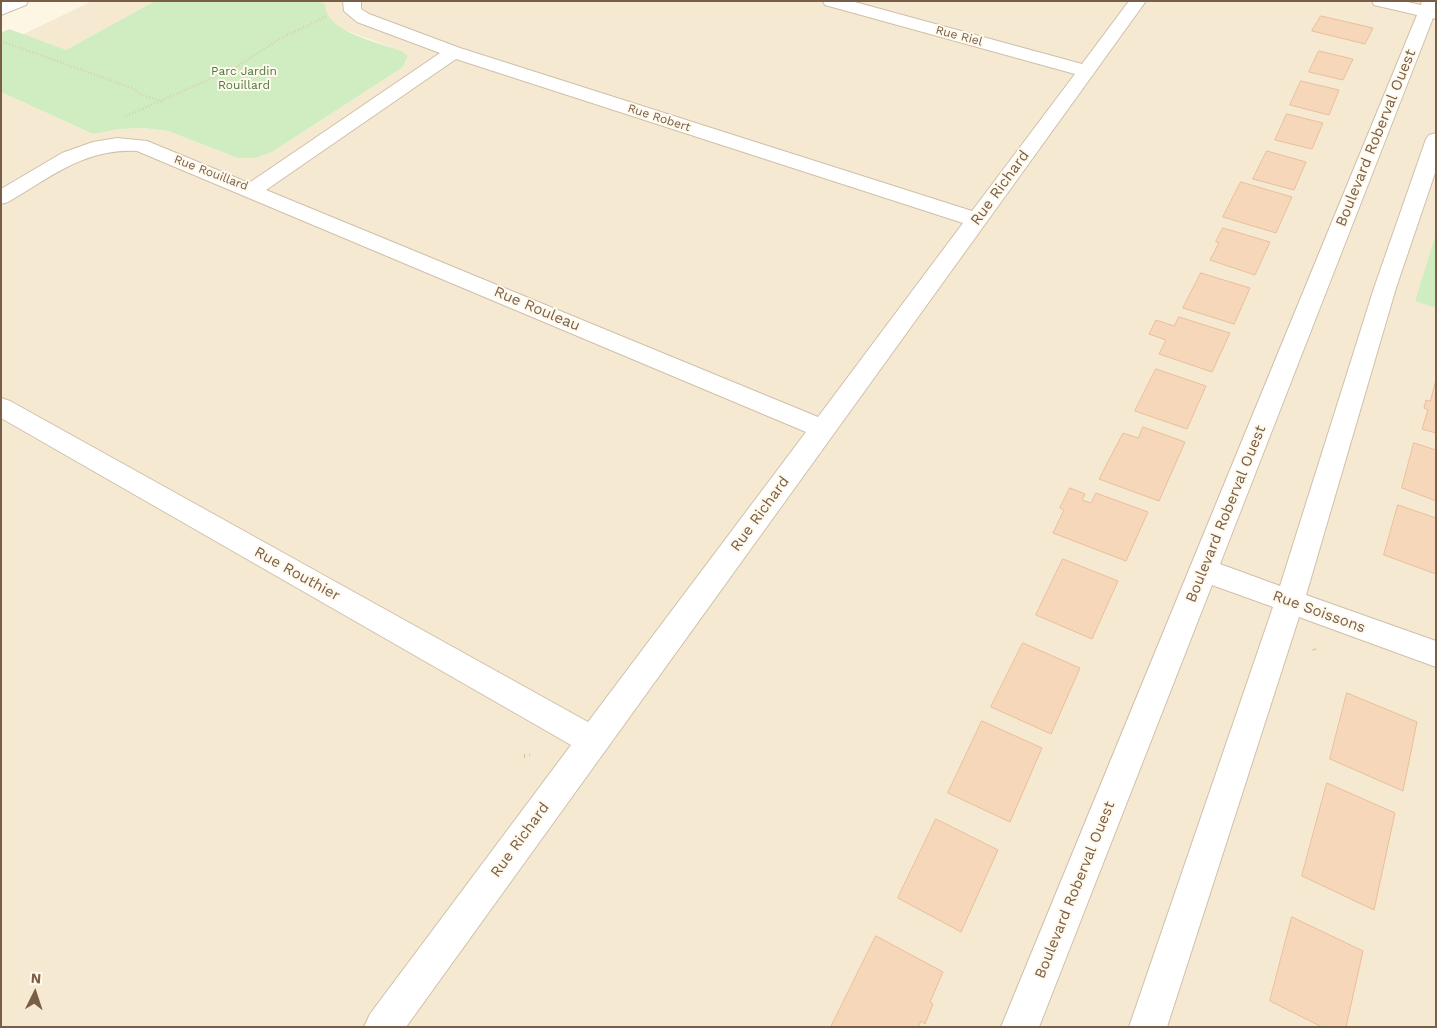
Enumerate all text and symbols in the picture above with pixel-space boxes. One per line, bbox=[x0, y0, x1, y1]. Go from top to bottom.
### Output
street label: Rue Riel bbox=[934, 23, 984, 49]
street label: Boulevard Roberval Ouest bbox=[1332, 47, 1420, 229]
park label: Parc Jardin Rouillard bbox=[211, 64, 277, 92]
street label: Rue Robert bbox=[626, 101, 692, 135]
street label: Rue Richard bbox=[967, 147, 1033, 229]
street label: Rue Rouillard bbox=[172, 152, 250, 194]
street label: Rue Rouleau bbox=[491, 283, 583, 335]
street label: Boulevard Roberval Ouest bbox=[1182, 423, 1270, 605]
street label: Rue Richard bbox=[727, 473, 793, 555]
street label: Rue Routhier bbox=[251, 543, 343, 605]
street label: Rue Soissons bbox=[1270, 587, 1368, 637]
street label: Rue Richard bbox=[487, 799, 553, 881]
street label: Boulevard Roberval Ouest bbox=[1031, 799, 1119, 981]
north arrow bbox=[10, 968, 60, 1018]
text: N bbox=[30, 970, 42, 986]

